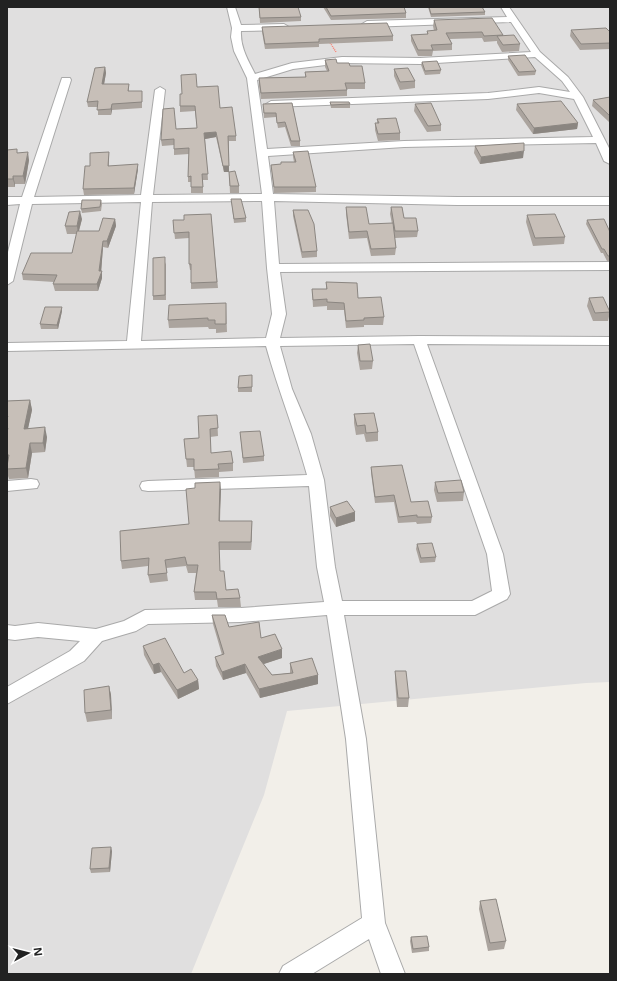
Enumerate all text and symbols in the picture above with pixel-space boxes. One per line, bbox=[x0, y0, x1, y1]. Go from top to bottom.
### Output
north arrow bbox=[8, 933, 48, 973]
text: N bbox=[30, 946, 46, 957]

